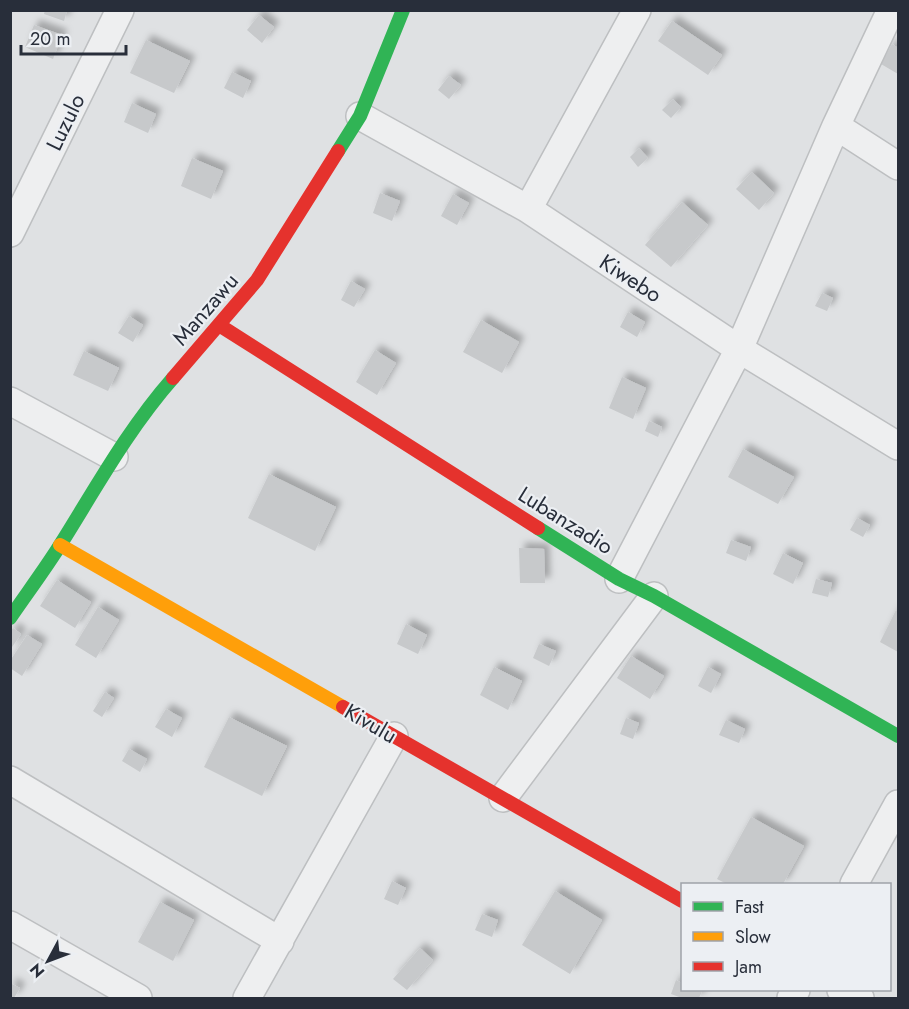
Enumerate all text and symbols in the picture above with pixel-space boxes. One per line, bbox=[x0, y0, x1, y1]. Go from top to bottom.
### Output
scale bar bbox=[21, 18, 126, 56]
text: 20 m bbox=[30, 26, 70, 52]
street label: Luzulo bbox=[38, 88, 92, 156]
street label: Kiwebo bbox=[593, 246, 669, 310]
street label: Manzawu bbox=[164, 266, 246, 352]
street label: Lubanzadio bbox=[512, 478, 620, 562]
street label: Kivulu bbox=[339, 695, 403, 751]
legend bbox=[681, 883, 891, 991]
text: Fast bbox=[735, 894, 764, 920]
text: Slow bbox=[735, 924, 772, 950]
north arrow bbox=[18, 931, 78, 991]
text: Jam bbox=[733, 954, 762, 980]
text: N bbox=[24, 958, 50, 983]

